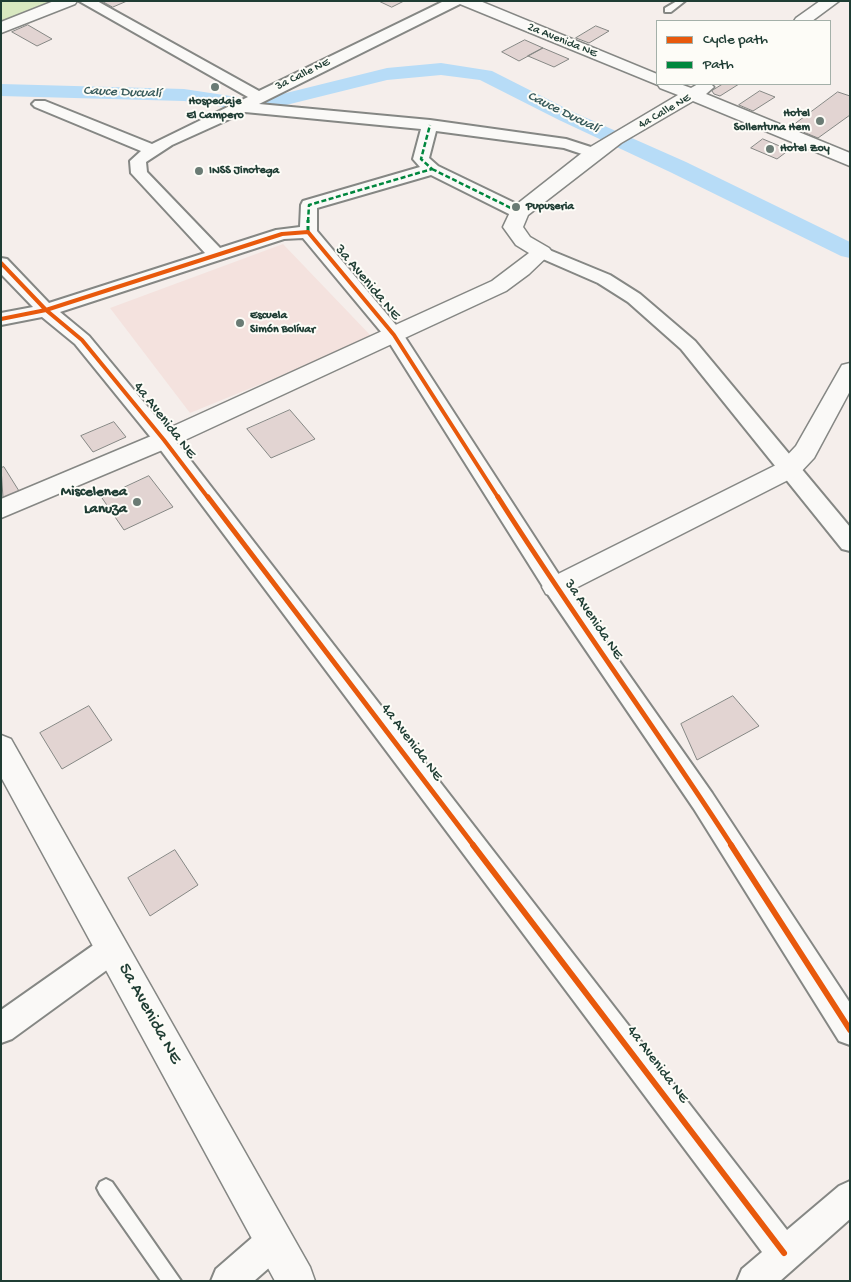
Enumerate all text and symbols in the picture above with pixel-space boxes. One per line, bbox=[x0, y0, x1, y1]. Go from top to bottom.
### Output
street label: 2a Avenida NE bbox=[525, 20, 599, 62]
legend bbox=[656, 20, 831, 85]
text: Cycle path bbox=[703, 31, 768, 49]
street label: 3a Calle NE bbox=[274, 56, 332, 94]
text: Path bbox=[703, 56, 734, 74]
marker: Hospedaje El Campero bbox=[209, 81, 221, 93]
water label: Cauce Ducualí bbox=[83, 83, 161, 103]
water label: Cauce Ducualí bbox=[524, 88, 602, 138]
street label: 4a Calle NE bbox=[636, 91, 694, 133]
place label: Hospedaje El Campero bbox=[186, 95, 244, 123]
place label: Hotel Sollentuna Hem bbox=[734, 107, 810, 135]
marker: Hotel Sollentuna Hem bbox=[814, 115, 826, 127]
place label: Hotel Zoy bbox=[780, 142, 830, 156]
marker: Hotel Zoy bbox=[764, 143, 776, 155]
place label: INSS Jinotega bbox=[209, 164, 279, 178]
marker: INSS Jinotega bbox=[193, 165, 205, 177]
place label: Pupuseria bbox=[526, 200, 574, 214]
marker: Pupuseria bbox=[510, 201, 522, 213]
street label: 3a Avenida NE bbox=[330, 242, 404, 324]
place label: Escuela Simón Bolívar bbox=[250, 309, 315, 337]
marker: Escuela Simón Bolívar bbox=[234, 317, 246, 329]
street label: 4a Avenida NE bbox=[128, 379, 200, 463]
place label: Miscelenea Lanuza bbox=[61, 484, 127, 519]
marker: Miscelenea Lanuza bbox=[131, 496, 143, 508]
street label: 3a Avenida NE bbox=[560, 576, 626, 664]
street label: 4a Avenida NE bbox=[376, 701, 446, 785]
street label: 5a Avenida NE bbox=[112, 960, 186, 1068]
street label: 4a Avenida NE bbox=[622, 1023, 692, 1107]

